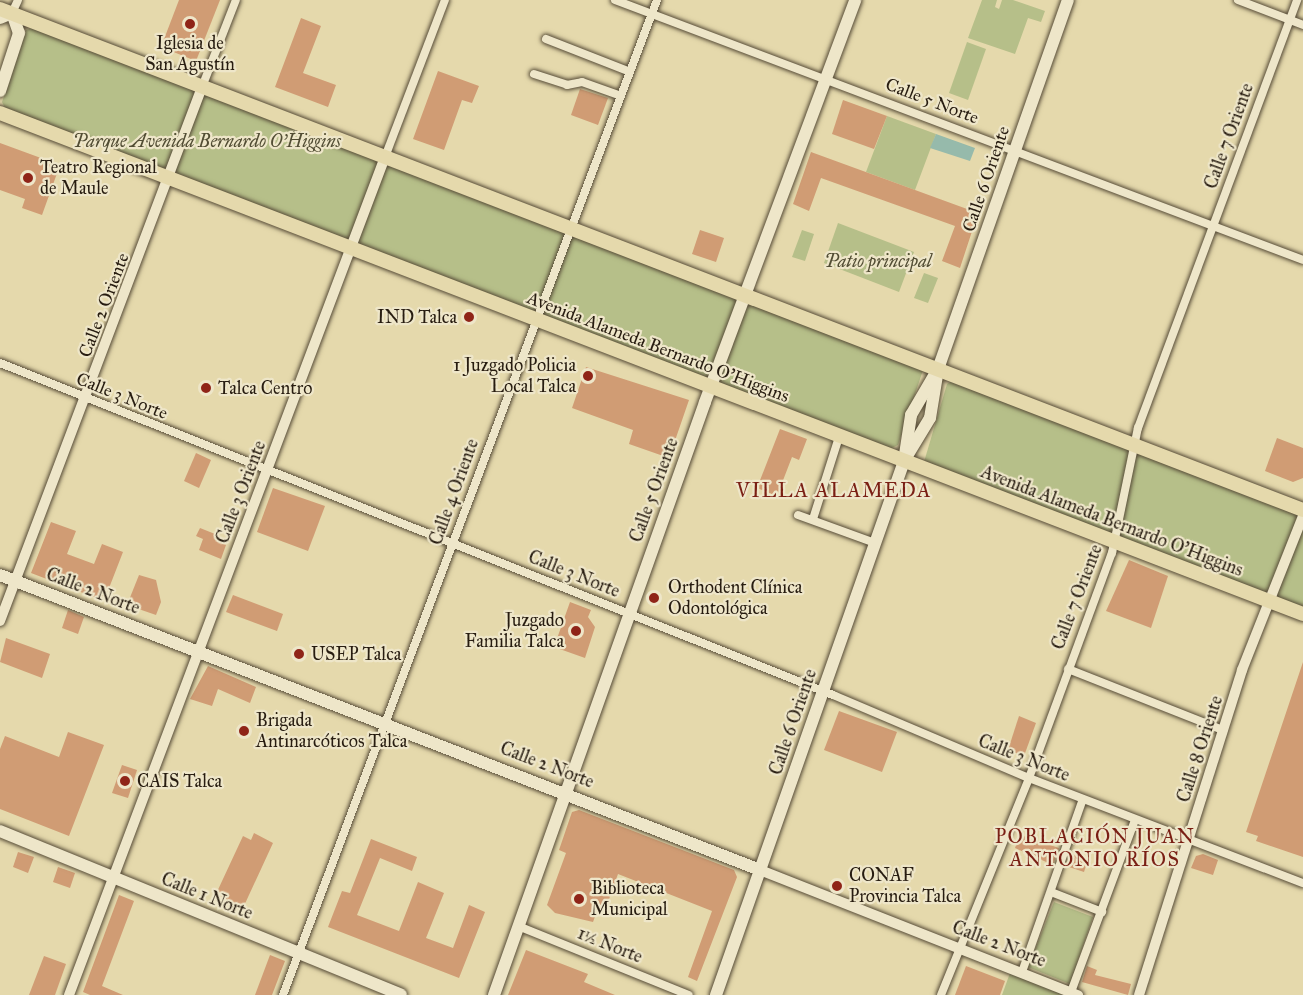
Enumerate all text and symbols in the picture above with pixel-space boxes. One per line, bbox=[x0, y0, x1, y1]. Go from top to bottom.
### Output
marker: Iglesia de San Agustín bbox=[183, 17, 197, 31]
place label: Iglesia de San Agustín bbox=[145, 33, 235, 76]
street label: Calle 5 Norte bbox=[882, 73, 982, 129]
street label: Calle 7 Oriente bbox=[1200, 80, 1258, 192]
street label: Calle 6 Oriente bbox=[958, 123, 1014, 235]
park label: Parque Avenida Bernardo O'Higgins bbox=[73, 130, 341, 152]
place label: Teatro Regional de Maule bbox=[40, 157, 157, 200]
marker: Teatro Regional de Maule bbox=[21, 171, 35, 185]
street label: Calle 2 Oriente bbox=[74, 250, 134, 360]
park label: Patio principal bbox=[824, 250, 932, 272]
street label: Avenida Alameda Bernardo O'Higgins bbox=[524, 287, 792, 407]
place label: IND Talca bbox=[377, 306, 457, 328]
marker: IND Talca bbox=[462, 310, 476, 324]
place label: 1 Juzgado Policia Local Talca bbox=[453, 355, 576, 398]
street label: Calle 3 Norte bbox=[73, 368, 171, 424]
marker: 1 Juzgado Policia Local Talca bbox=[581, 369, 595, 383]
place label: Talca Centro bbox=[218, 377, 312, 399]
marker: Talca Centro bbox=[199, 381, 213, 395]
street label: Calle 5 Oriente bbox=[625, 435, 683, 545]
street label: Calle 4 Oriente bbox=[425, 436, 483, 548]
street label: Calle 3 Oriente bbox=[212, 438, 270, 546]
street label: Avenida Alameda Bernardo O'Higgins bbox=[978, 461, 1246, 581]
district label: VILLA ALAMEDA bbox=[736, 478, 932, 502]
street label: Calle 7 Oriente bbox=[1047, 541, 1107, 653]
street label: Calle 3 Norte bbox=[525, 546, 623, 602]
street label: Calle 2 Norte bbox=[43, 563, 143, 619]
place label: Orthodent Clínica Odontológica bbox=[668, 577, 802, 620]
marker: Orthodent Clínica Odontológica bbox=[645, 589, 663, 607]
place label: Juzgado Familia Talca bbox=[465, 610, 564, 652]
marker: Juzgado Familia Talca bbox=[569, 624, 583, 638]
place label: USEP Talca bbox=[311, 643, 401, 665]
marker: USEP Talca bbox=[292, 647, 306, 661]
street label: Calle 6 Oriente bbox=[765, 666, 821, 778]
street label: Calle 8 Oriente bbox=[1173, 693, 1227, 805]
place label: Brigada Antinarcóticos Talca bbox=[256, 710, 407, 752]
marker: Brigada Antinarcóticos Talca bbox=[237, 724, 251, 738]
street label: Calle 3 Norte bbox=[975, 730, 1073, 786]
street label: Calle 2 Norte bbox=[497, 737, 597, 793]
place label: CAIS Talca bbox=[137, 770, 222, 792]
marker: CAIS Talca bbox=[118, 774, 132, 788]
district label: POBLACIÓN JUAN ANTONIO RÍOS bbox=[995, 824, 1195, 871]
place label: CONAF Provincia Talca bbox=[849, 865, 961, 908]
street label: Calle 1 Norte bbox=[158, 868, 256, 924]
place label: Biblioteca Municipal bbox=[591, 878, 668, 920]
marker: CONAF Provincia Talca bbox=[830, 879, 844, 893]
marker: Biblioteca Municipal bbox=[572, 892, 586, 906]
street label: Calle 2 Norte bbox=[949, 916, 1049, 972]
street label: 1½ Norte bbox=[574, 922, 646, 968]

